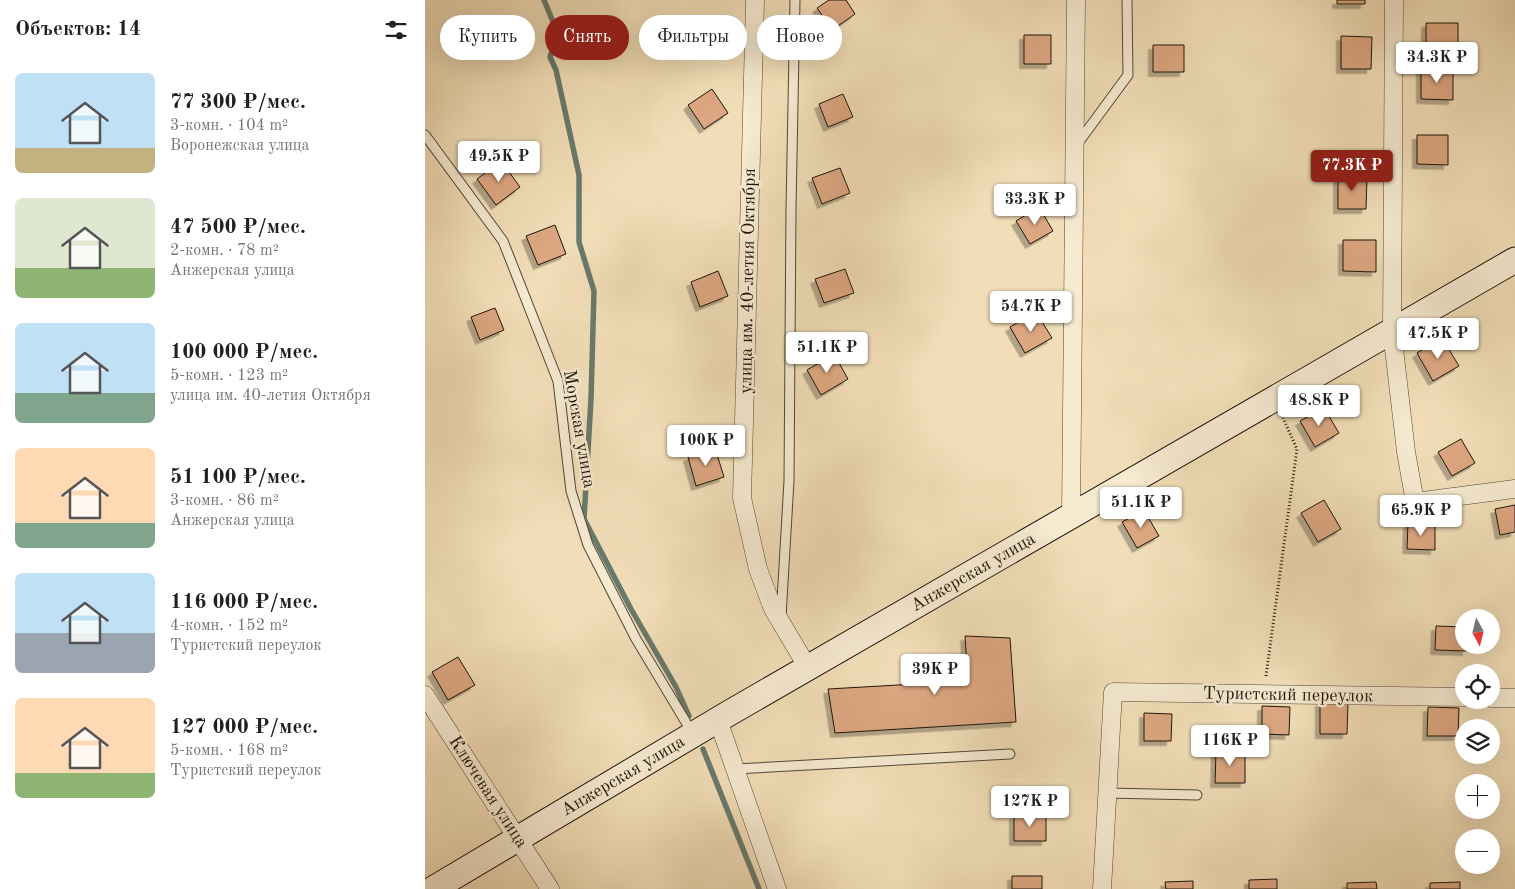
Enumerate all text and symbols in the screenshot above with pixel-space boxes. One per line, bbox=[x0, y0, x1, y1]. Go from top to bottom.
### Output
chip: Купить bbox=[440, 15, 535, 60]
chip: Снять bbox=[545, 15, 629, 60]
chip: Фильтры bbox=[639, 15, 747, 60]
chip: Новое bbox=[757, 15, 842, 60]
icon: filters bbox=[382, 16, 410, 44]
text: Объектов: 14 bbox=[15, 19, 141, 40]
pin: 34.3K ₽ bbox=[1391, 42, 1483, 84]
text: 34.3K ₽ bbox=[1407, 50, 1467, 66]
text: 77 300 ₽/мес. bbox=[170, 92, 306, 113]
icon: home bbox=[55, 93, 115, 153]
text: 3-комн. · 104 m² bbox=[170, 118, 288, 134]
text: Воронежская улица bbox=[170, 138, 309, 154]
pin: 49.5K ₽ bbox=[453, 140, 545, 183]
text: 49.5K ₽ bbox=[469, 149, 529, 165]
pin: 77.3K ₽ bbox=[1306, 150, 1398, 192]
text: 77.3K ₽ bbox=[1322, 158, 1382, 174]
street label: улица им. 40-летия Октября bbox=[737, 168, 759, 394]
pin: 33.3K ₽ bbox=[989, 184, 1081, 226]
text: 33.3K ₽ bbox=[1005, 192, 1065, 208]
text: 47 500 ₽/мес. bbox=[170, 217, 306, 238]
icon: home bbox=[55, 218, 115, 278]
text: 2-комн. · 78 m² bbox=[170, 243, 279, 259]
text: Анжерская улица bbox=[170, 263, 295, 279]
pin: 54.7K ₽ bbox=[985, 290, 1077, 333]
text: 54.7K ₽ bbox=[1001, 299, 1061, 315]
pin: 47.5K ₽ bbox=[1392, 318, 1484, 360]
text: 47.5K ₽ bbox=[1408, 326, 1468, 342]
pin: 51.1K ₽ bbox=[781, 332, 873, 374]
text: 51.1K ₽ bbox=[797, 340, 857, 356]
text: 100 000 ₽/мес. bbox=[170, 342, 318, 363]
icon: home bbox=[55, 343, 115, 403]
text: 5-комн. · 123 m² bbox=[170, 368, 288, 384]
street label: Морская улица bbox=[560, 369, 598, 490]
pin: 48.8K ₽ bbox=[1273, 384, 1365, 427]
text: улица им. 40-летия Октября bbox=[170, 388, 371, 404]
text: 48.8K ₽ bbox=[1289, 393, 1349, 409]
pin: 100K ₽ bbox=[665, 424, 747, 467]
text: 100K ₽ bbox=[678, 433, 734, 449]
text: 51 100 ₽/мес. bbox=[170, 467, 306, 488]
icon: home bbox=[55, 468, 115, 528]
pin: 51.1K ₽ bbox=[1095, 486, 1187, 529]
text: 3-комн. · 86 m² bbox=[170, 493, 279, 509]
pin: 65.9K ₽ bbox=[1375, 494, 1467, 537]
text: 51.1K ₽ bbox=[1111, 495, 1171, 511]
text: 65.9K ₽ bbox=[1391, 503, 1451, 519]
text: Анжерская улица bbox=[170, 513, 295, 529]
street label: Анжерская улица bbox=[908, 530, 1038, 615]
text: 116 000 ₽/мес. bbox=[170, 592, 318, 613]
icon: home bbox=[55, 593, 115, 653]
north arrow bbox=[1455, 609, 1500, 654]
map controls bbox=[1455, 609, 1500, 874]
text: 4-комн. · 152 m² bbox=[170, 618, 288, 634]
text: Туристский переулок bbox=[170, 638, 321, 654]
pin: 39K ₽ bbox=[900, 654, 970, 696]
text: 39K ₽ bbox=[912, 662, 958, 678]
button: locate bbox=[1455, 664, 1500, 709]
street label: Туристский переулок bbox=[1203, 685, 1373, 705]
text: 127 000 ₽/мес. bbox=[170, 717, 318, 738]
icon: home bbox=[55, 718, 115, 778]
button: layers bbox=[1455, 719, 1500, 764]
pin: 116K ₽ bbox=[1189, 724, 1271, 767]
street label: Анжерская улица bbox=[558, 732, 688, 820]
street label: Ключевая улица bbox=[445, 733, 531, 851]
text: 116K ₽ bbox=[1202, 733, 1258, 749]
text: 5-комн. · 168 m² bbox=[170, 743, 288, 759]
text: Туристский переулок bbox=[170, 763, 321, 779]
button: + bbox=[1455, 774, 1500, 819]
pin: 127K ₽ bbox=[989, 786, 1071, 828]
text: 127K ₽ bbox=[1002, 794, 1058, 810]
button: − bbox=[1455, 829, 1500, 874]

